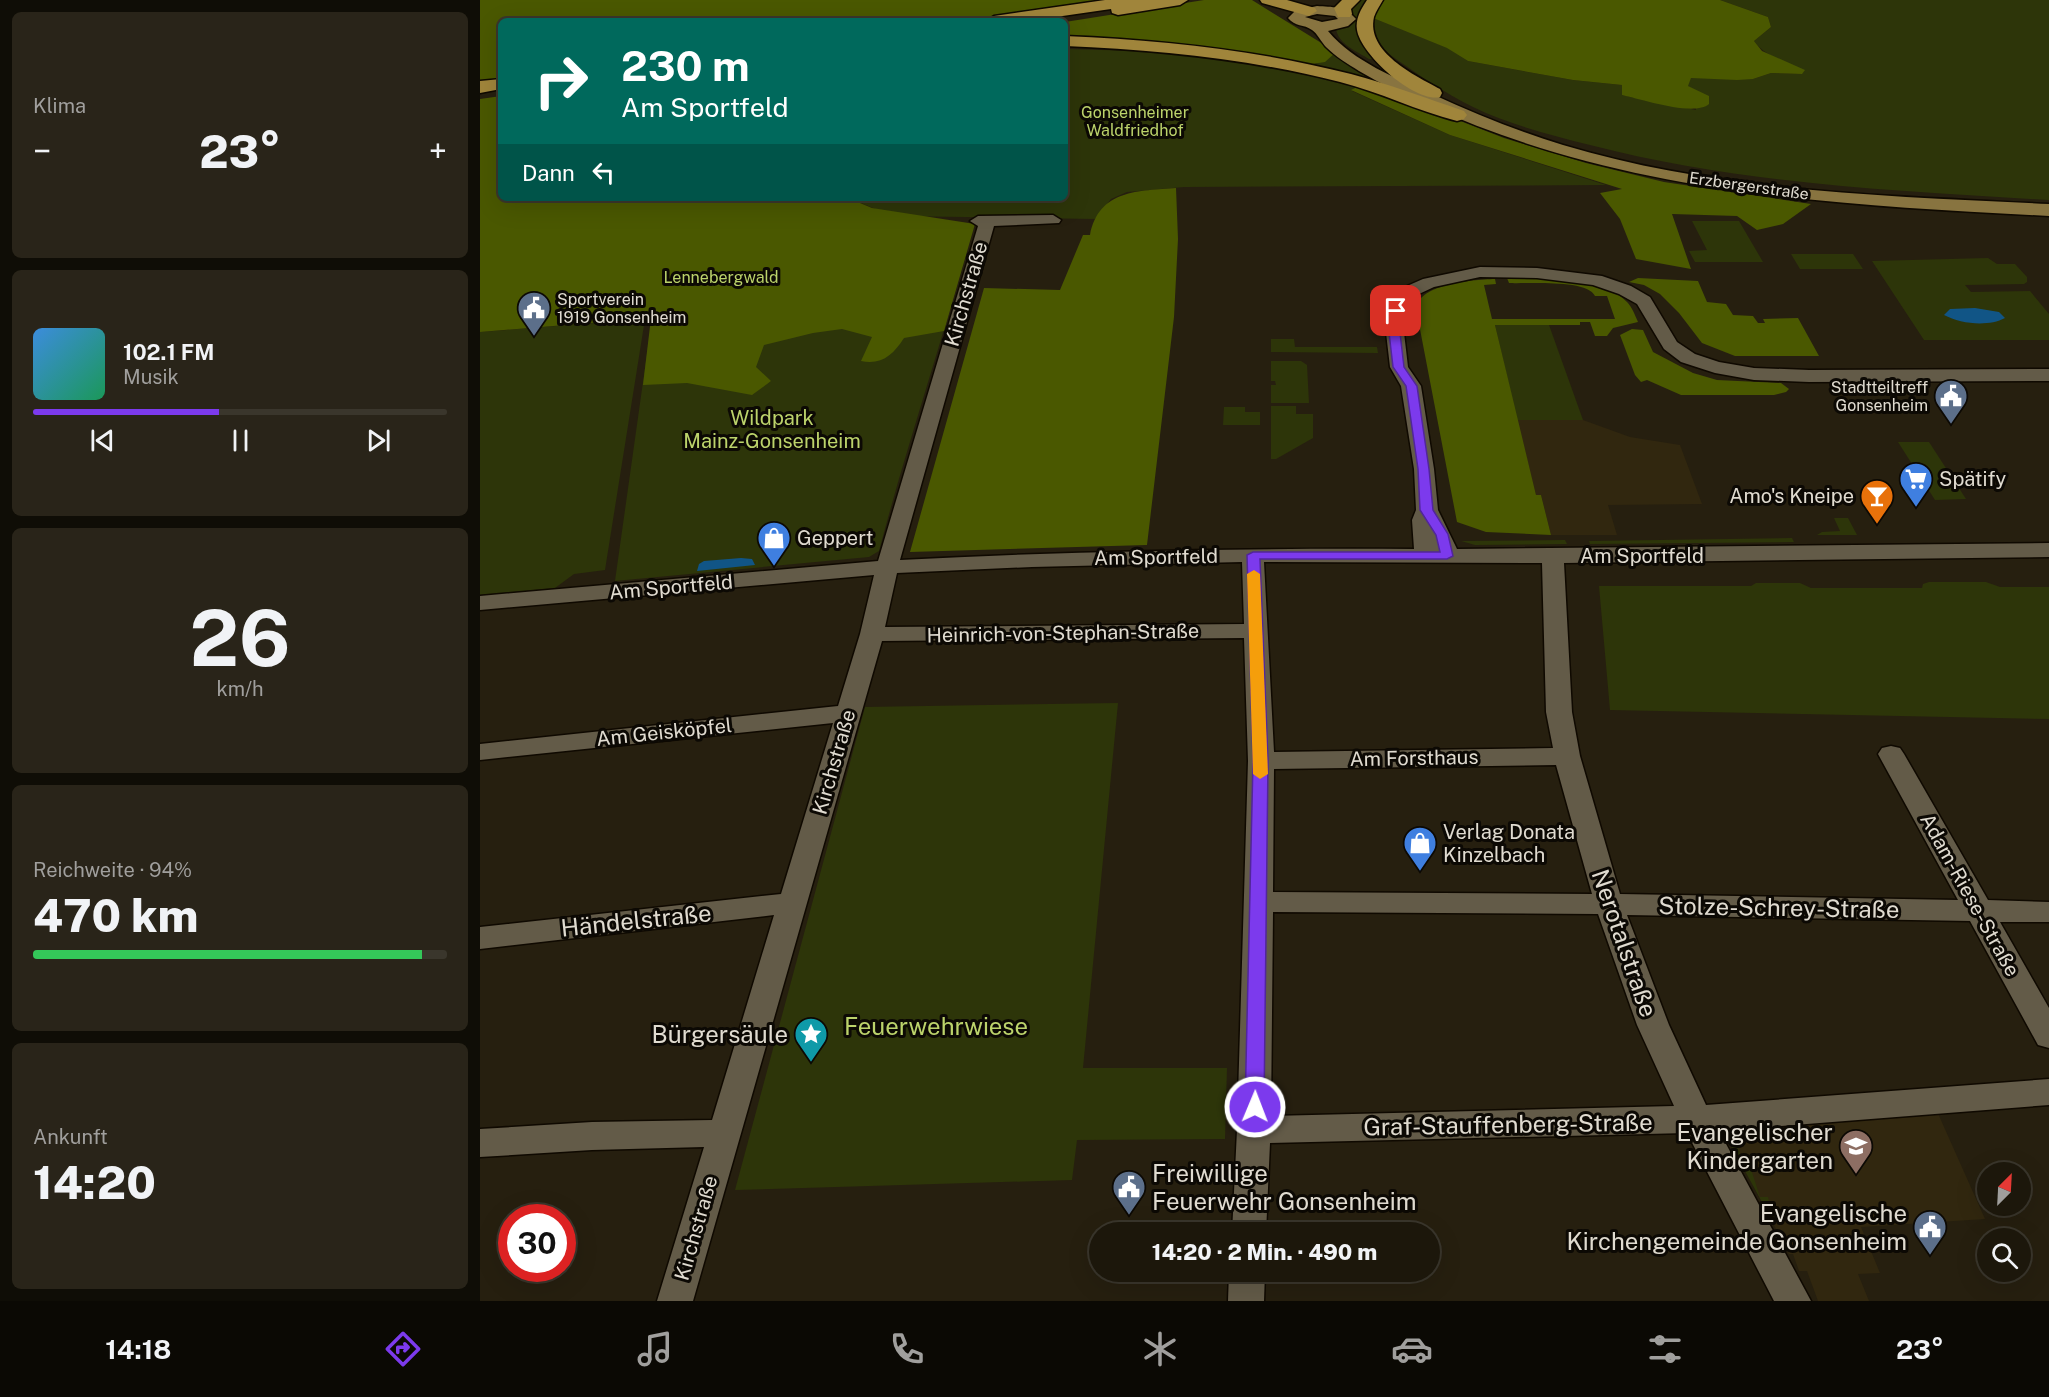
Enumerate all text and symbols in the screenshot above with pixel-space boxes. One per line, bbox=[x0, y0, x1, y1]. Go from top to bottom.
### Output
text: 230 m bbox=[621, 41, 750, 90]
icon: right bbox=[522, 42, 600, 120]
text: Am Sportfeld bbox=[621, 91, 789, 123]
text: Klima bbox=[33, 94, 86, 118]
park label: Gonsenheimer Waldfriedhof bbox=[1081, 103, 1189, 140]
text: 23° bbox=[199, 125, 281, 178]
text: − bbox=[33, 132, 51, 170]
text: + bbox=[429, 132, 447, 170]
icon: left bbox=[587, 156, 620, 189]
text: Dann bbox=[522, 160, 575, 186]
street label: Erzbergerstraße bbox=[1688, 168, 1810, 204]
street label: Kirchstraße bbox=[940, 239, 992, 349]
park label: Lennebergwald bbox=[663, 268, 779, 287]
pin bbox=[1370, 285, 1421, 336]
public building icon: Sportverein 1919 Gonsenheim bbox=[516, 290, 552, 337]
place label: Sportverein 1919 Gonsenheim bbox=[557, 290, 686, 327]
icon: arrive bbox=[1379, 294, 1412, 327]
text: 102.1 FM bbox=[123, 339, 215, 365]
text: Musik bbox=[123, 365, 179, 389]
place label: Stadtteiltreff Gonsenheim bbox=[1831, 378, 1928, 415]
public building icon: Stadtteiltreff Gonsenheim bbox=[1933, 378, 1969, 425]
park label: Wildpark Mainz-Gonsenheim bbox=[683, 406, 861, 453]
icon: previous bbox=[86, 424, 119, 457]
icon: pause bbox=[224, 424, 257, 457]
icon: next bbox=[362, 424, 395, 457]
supermarket icon: Spätify bbox=[1898, 461, 1934, 508]
place label: Spätify bbox=[1939, 467, 2007, 491]
bar icon: Amo's Kneipe bbox=[1859, 478, 1895, 525]
place label: Amo's Kneipe bbox=[1729, 484, 1854, 508]
shop icon: Geppert bbox=[756, 520, 792, 567]
place label: Geppert bbox=[797, 526, 873, 550]
street label: Am Sportfeld bbox=[1094, 544, 1218, 570]
street label: Am Sportfeld bbox=[1580, 544, 1704, 568]
street label: Am Sportfeld bbox=[608, 570, 734, 604]
text: 26 bbox=[189, 592, 291, 684]
street label: Heinrich-von-Stephan-Straße bbox=[926, 619, 1200, 647]
text: km/h bbox=[216, 677, 264, 701]
street label: Kirchstraße bbox=[808, 707, 860, 817]
street label: Am Geisköpfel bbox=[595, 713, 733, 751]
street label: Am Forsthaus bbox=[1349, 745, 1479, 771]
street label: Adam-Riese-Straße bbox=[1915, 809, 2025, 981]
place label: Verlag Donata Kinzelbach bbox=[1443, 820, 1575, 867]
shop icon: Verlag Donata Kinzelbach bbox=[1402, 825, 1438, 872]
text: Reichweite · 94% bbox=[33, 858, 192, 882]
street label: Nerotalstraße bbox=[1587, 865, 1663, 1021]
text: 470 km bbox=[33, 889, 198, 942]
street label: Stolze-Schrey-Straße bbox=[1658, 891, 1900, 923]
street label: Händelstraße bbox=[559, 898, 713, 942]
park label: Feuerwehrwiese bbox=[844, 1012, 1028, 1040]
place icon: Bürgersäule bbox=[793, 1016, 829, 1063]
place label: Bürgersäule bbox=[652, 1020, 788, 1048]
position arrow bbox=[1223, 1075, 1287, 1139]
street label: Graf-Stauffenberg-Straße bbox=[1363, 1107, 1653, 1141]
place label: Evangelischer Kindergarten bbox=[1676, 1118, 1833, 1174]
text: Ankunft bbox=[33, 1125, 108, 1149]
school or university icon: Evangelischer Kindergarten bbox=[1838, 1128, 1874, 1175]
text: 14:20 bbox=[33, 1156, 156, 1209]
place label: Freiwillige Feuerwehr Gonsenheim bbox=[1152, 1159, 1417, 1215]
north arrow bbox=[1977, 1162, 2031, 1216]
map controls bbox=[1977, 1162, 2031, 1282]
public building icon: Freiwillige Feuerwehr Gonsenheim bbox=[1111, 1169, 1147, 1216]
street label: Kirchstraße bbox=[670, 1173, 722, 1283]
place label: Evangelische Kirchengemeinde Gonsenheim bbox=[1566, 1199, 1907, 1255]
speed limit sign: 30 bbox=[498, 1204, 576, 1282]
public building icon: Evangelische Kirchengemeinde Gonsenheim bbox=[1912, 1209, 1948, 1256]
button: search bbox=[1977, 1228, 2031, 1282]
text: 14:20 · 2 Min. · 490 m bbox=[1152, 1239, 1377, 1265]
icon: directions bbox=[382, 1328, 424, 1370]
icon: music bbox=[634, 1328, 676, 1370]
icon: phone bbox=[886, 1328, 928, 1370]
icon: climate bbox=[1139, 1328, 1181, 1370]
icon: car bbox=[1391, 1328, 1433, 1370]
icon: filters bbox=[1644, 1328, 1686, 1370]
text: 14:18 bbox=[105, 1333, 171, 1365]
text: 23° bbox=[1896, 1333, 1944, 1365]

